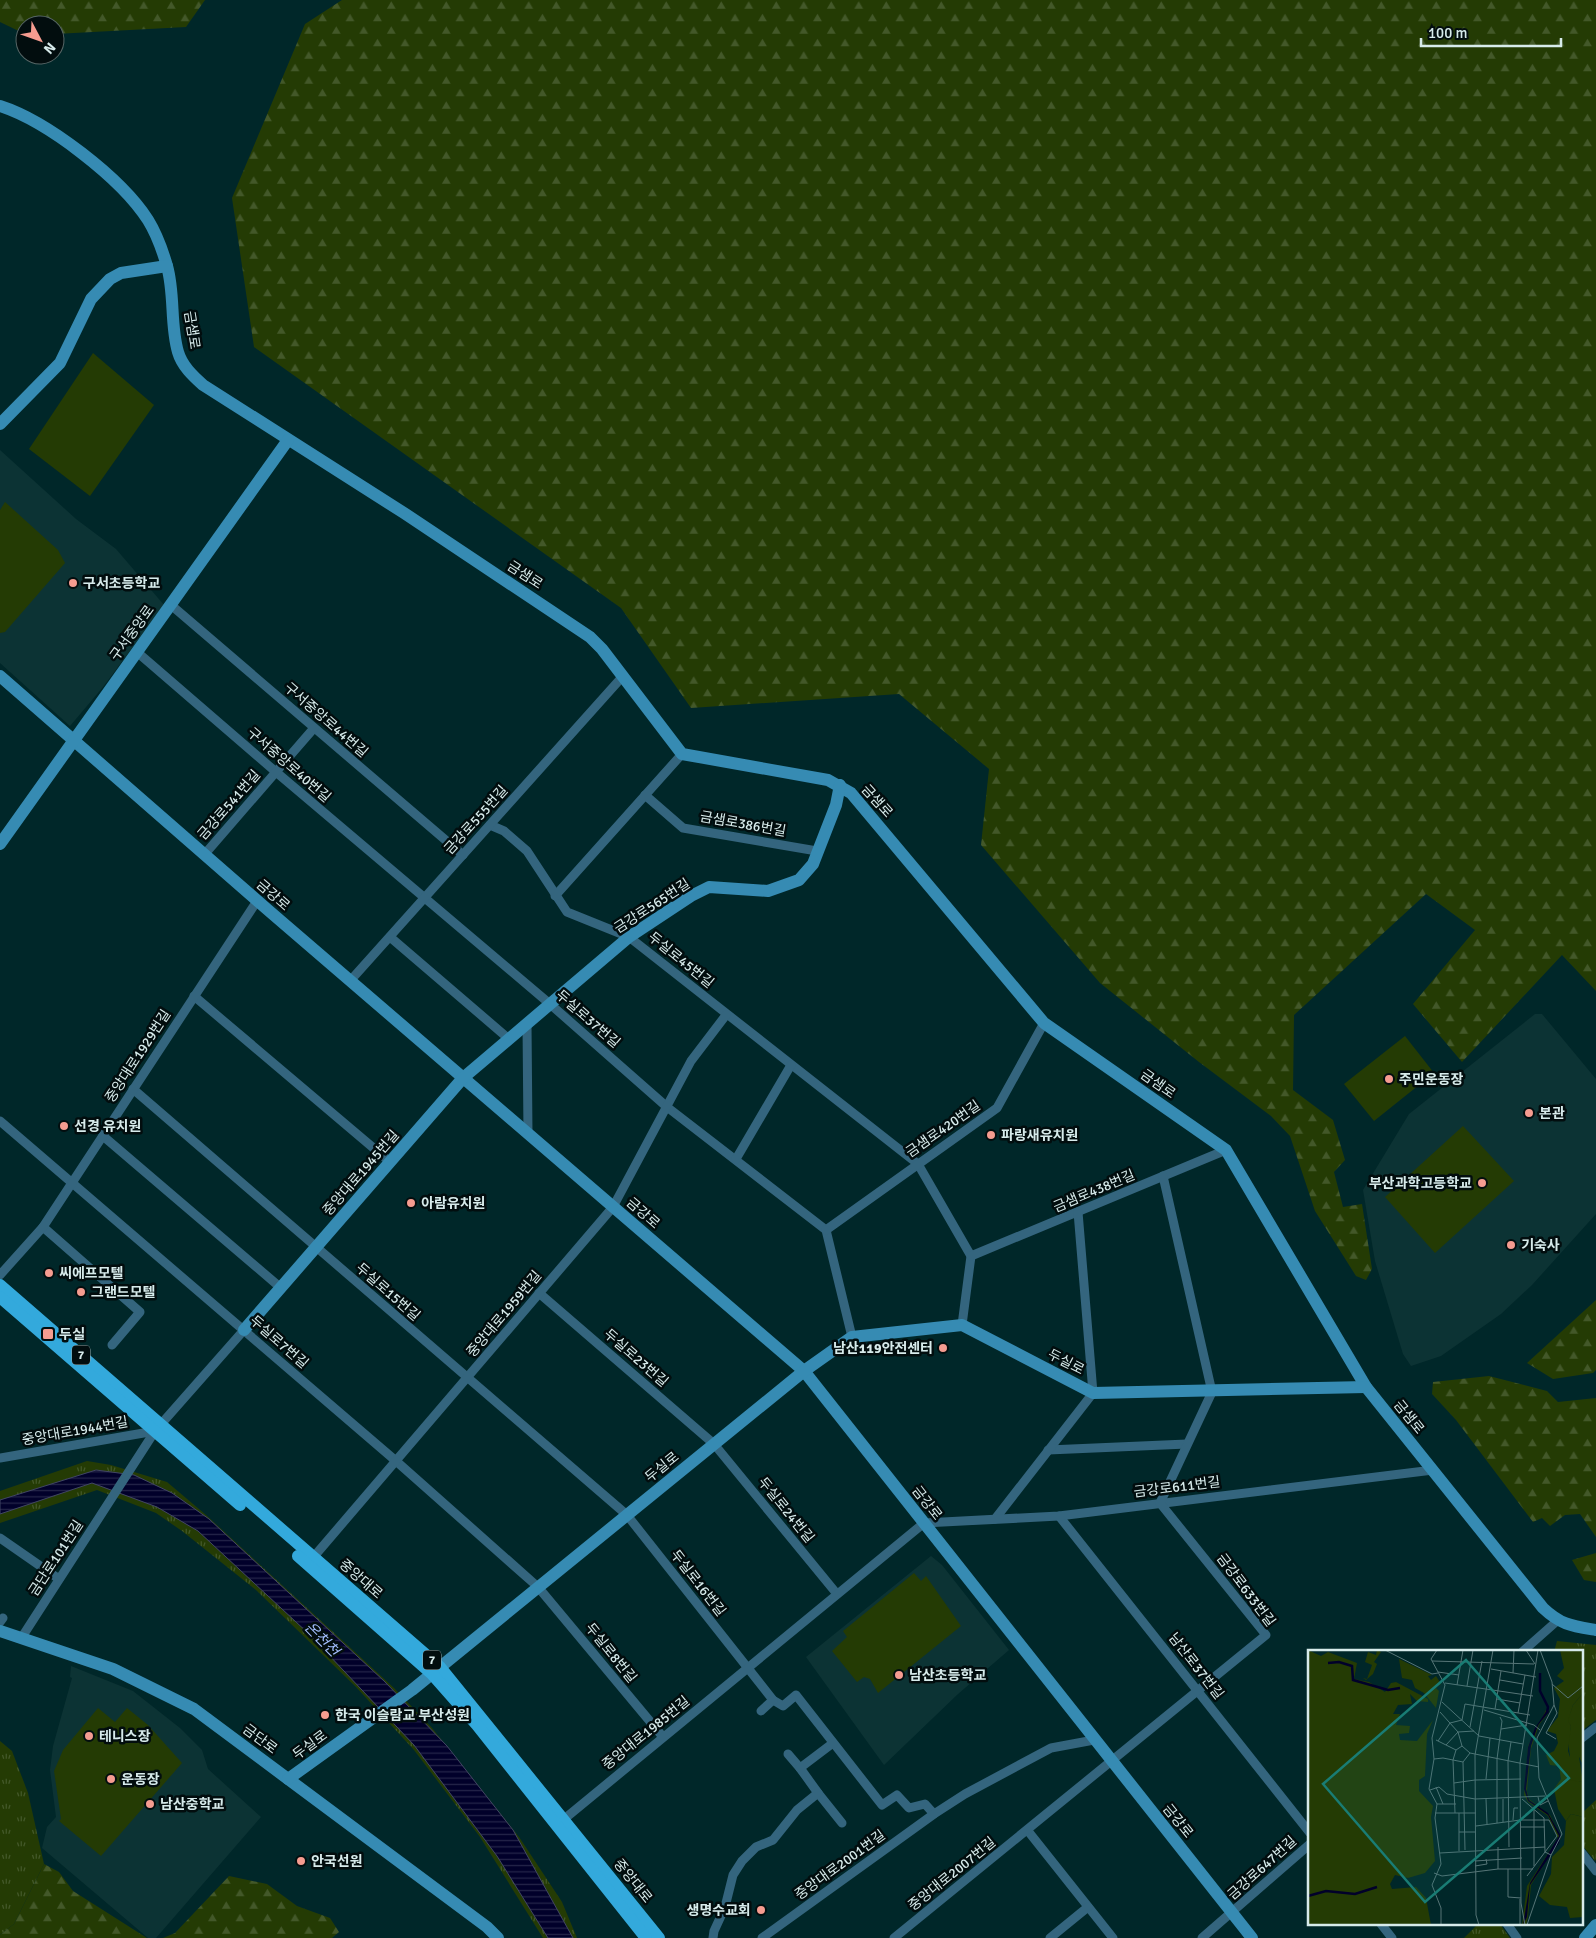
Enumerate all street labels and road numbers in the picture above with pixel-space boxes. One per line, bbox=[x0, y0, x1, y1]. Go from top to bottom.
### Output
street label: 금샘로 bbox=[181, 310, 203, 351]
street label: 금샘로 bbox=[504, 557, 546, 593]
street label: 구서중앙로 bbox=[106, 602, 158, 664]
street label: 구서중앙로44번길 bbox=[281, 679, 371, 761]
street label: 구서중앙로40번길 bbox=[244, 724, 334, 806]
street label: 금강로541번길 bbox=[194, 767, 264, 843]
street label: 금샘로 bbox=[858, 781, 896, 821]
street label: 금강로555번길 bbox=[441, 782, 511, 858]
street label: 금샘로386번길 bbox=[699, 808, 787, 840]
street label: 금강로565번길 bbox=[611, 875, 693, 937]
street label: 금강로 bbox=[253, 876, 293, 914]
street label: 두실로45번길 bbox=[645, 928, 717, 992]
street label: 두실로37번길 bbox=[552, 986, 624, 1052]
street label: 중앙대로1929번길 bbox=[102, 1006, 174, 1106]
street label: 금샘로 bbox=[1137, 1066, 1179, 1102]
street label: 금샘로420번길 bbox=[902, 1097, 984, 1161]
street label: 중앙대로1945번길 bbox=[319, 1127, 403, 1219]
street label: 금샘로438번길 bbox=[1051, 1166, 1137, 1216]
street label: 금강로 bbox=[623, 1194, 663, 1232]
street label: 두실로15번길 bbox=[352, 1259, 424, 1325]
street label: 중앙대로1959번길 bbox=[463, 1267, 545, 1361]
street label: 두실로7번길 bbox=[246, 1312, 312, 1372]
street label: 두실로23번길 bbox=[600, 1325, 672, 1391]
road number: 7 bbox=[72, 1346, 90, 1364]
street label: 두실로 bbox=[1045, 1346, 1087, 1378]
street label: 금샘로 bbox=[1390, 1397, 1428, 1437]
street label: 중앙대로1944번길 bbox=[21, 1413, 129, 1449]
street label: 두실로 bbox=[642, 1448, 682, 1486]
street label: 금강로611번길 bbox=[1133, 1473, 1221, 1501]
street label: 두실로24번길 bbox=[754, 1474, 818, 1546]
street label: 금강로 bbox=[908, 1483, 946, 1524]
street label: 금단로101번길 bbox=[25, 1517, 87, 1599]
street label: 두실로16번길 bbox=[667, 1546, 729, 1620]
street label: 금강로633번길 bbox=[1213, 1550, 1279, 1630]
street label: 중앙대로 bbox=[336, 1556, 386, 1602]
street label: 두실로8번길 bbox=[582, 1620, 640, 1686]
street label: 남산로37번길 bbox=[1165, 1629, 1227, 1703]
road number: 7 bbox=[423, 1650, 441, 1670]
street label: 중앙대로1985번길 bbox=[599, 1693, 693, 1773]
street label: 금단로 bbox=[239, 1721, 281, 1757]
street label: 두실로 bbox=[289, 1727, 331, 1763]
street label: 금강로 bbox=[1159, 1801, 1197, 1841]
street label: 중앙대로2001번길 bbox=[792, 1827, 888, 1903]
street label: 금강로647번길 bbox=[1224, 1833, 1300, 1903]
street label: 중앙대로2007번길 bbox=[905, 1834, 999, 1914]
street label: 중앙대로 bbox=[610, 1856, 656, 1906]

